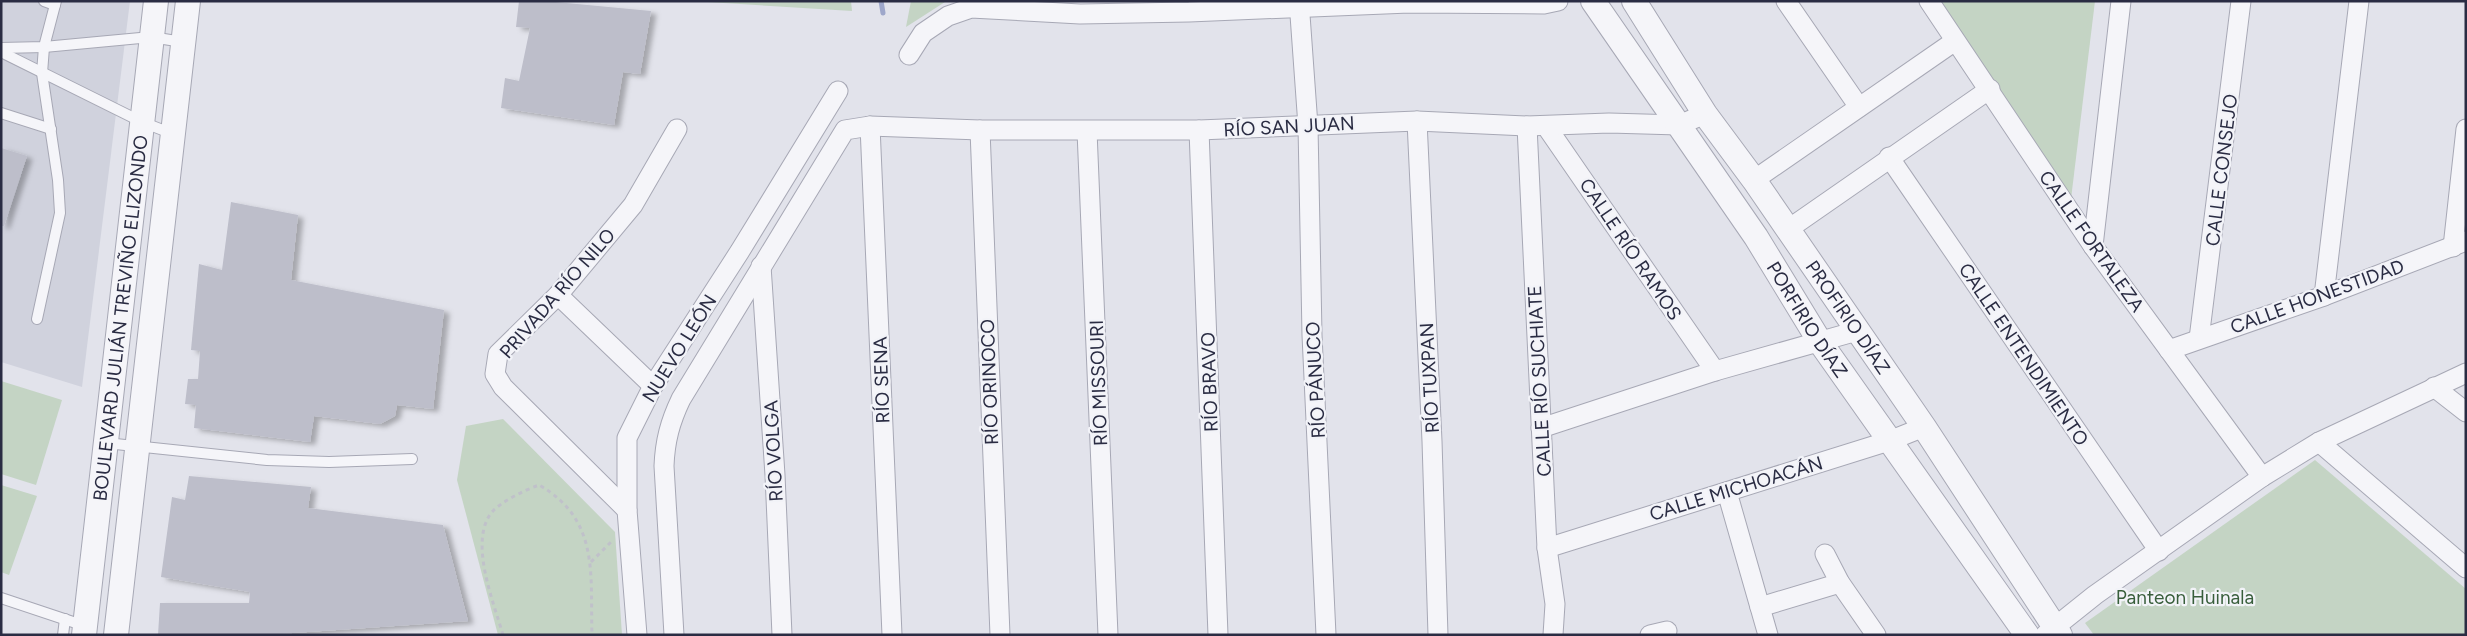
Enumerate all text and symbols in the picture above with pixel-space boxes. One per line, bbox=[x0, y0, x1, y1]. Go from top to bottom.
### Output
street label: CALLE CONSEJO bbox=[2201, 93, 2242, 247]
street label: RÍO SAN JUAN bbox=[1223, 112, 1355, 141]
street label: BOULEVARD JULIÁN TREVIÑO ELIZONDO bbox=[88, 134, 153, 502]
street label: CALLE FORTALEZA bbox=[2034, 166, 2149, 317]
street label: CALLE RÍO RAMOS bbox=[1575, 174, 1687, 325]
street label: PRIVADA RÍO NILO bbox=[495, 224, 620, 363]
street label: CALLE HONESTIDAD bbox=[2227, 254, 2407, 339]
street label: PROFIRIO DÍAZ bbox=[1801, 256, 1895, 379]
street label: PORFIRIO DÍAZ bbox=[1762, 257, 1852, 382]
street label: CALLE ENTENDIMIENTO bbox=[1954, 259, 2093, 450]
street label: CALLE RÍO SUCHIATE bbox=[1523, 285, 1556, 477]
street label: NUEVO LEÓN bbox=[637, 290, 722, 406]
street label: RÍO ORINOCO bbox=[976, 319, 1003, 445]
street label: RÍO MISSOURI bbox=[1085, 319, 1112, 446]
street label: RÍO PÁNUCO bbox=[1301, 321, 1330, 439]
street label: RÍO TUXPAN bbox=[1415, 322, 1444, 434]
street label: RÍO BRAVO bbox=[1196, 332, 1223, 432]
street label: RÍO SENA bbox=[868, 336, 895, 424]
street label: RÍO VOLGA bbox=[759, 400, 788, 502]
street label: CALLE MICHOACÁN bbox=[1647, 451, 1826, 526]
park label: Panteon Huinala bbox=[2116, 586, 2254, 609]

